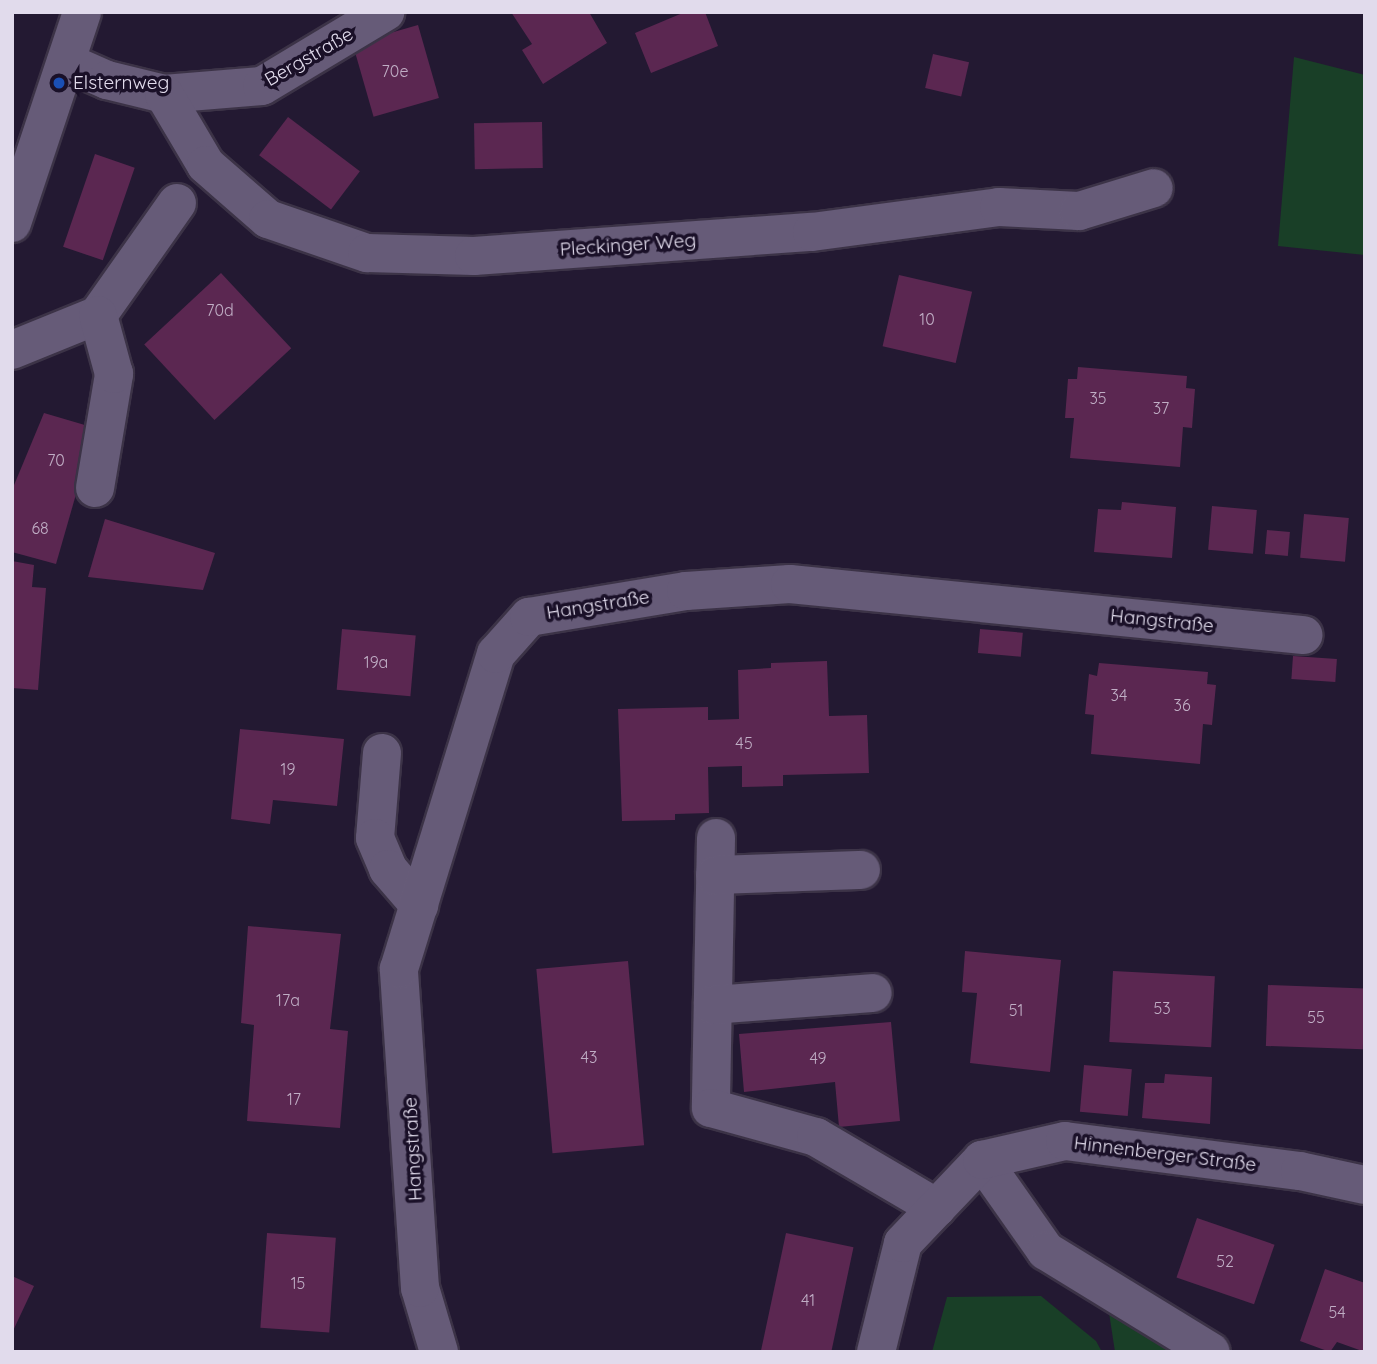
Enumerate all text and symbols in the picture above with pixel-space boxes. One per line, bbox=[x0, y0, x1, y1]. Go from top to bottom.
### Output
street label: Bergstraße bbox=[261, 23, 357, 91]
house number: 70e bbox=[382, 61, 408, 81]
place label: Elsternweg bbox=[73, 72, 169, 94]
marker: Elsternweg bbox=[51, 75, 67, 91]
street label: Pleckinger Weg bbox=[559, 229, 697, 261]
house number: 70d bbox=[206, 300, 234, 320]
house number: 10 bbox=[919, 309, 935, 329]
house number: 35 bbox=[1089, 388, 1107, 408]
house number: 37 bbox=[1153, 398, 1169, 418]
house number: 70 bbox=[47, 450, 65, 470]
house number: 68 bbox=[31, 518, 49, 538]
street label: Hangstraße bbox=[545, 586, 651, 624]
street label: Hangstraße bbox=[1109, 604, 1215, 638]
house number: 19a bbox=[364, 652, 388, 672]
house number: 34 bbox=[1111, 685, 1127, 705]
house number: 36 bbox=[1174, 695, 1190, 715]
house number: 45 bbox=[735, 733, 753, 753]
house number: 19 bbox=[281, 759, 295, 779]
house number: 17a bbox=[276, 990, 300, 1010]
house number: 53 bbox=[1153, 998, 1171, 1018]
house number: 51 bbox=[1009, 1000, 1023, 1020]
house number: 55 bbox=[1307, 1007, 1325, 1027]
house number: 43 bbox=[581, 1047, 597, 1067]
house number: 49 bbox=[809, 1048, 827, 1068]
house number: 17 bbox=[287, 1089, 301, 1109]
street label: Hangstraße bbox=[399, 1096, 427, 1202]
street label: Hinnenberger Straße bbox=[1073, 1132, 1257, 1176]
house number: 52 bbox=[1216, 1251, 1234, 1271]
house number: 15 bbox=[291, 1273, 305, 1293]
house number: 41 bbox=[801, 1290, 815, 1310]
house number: 54 bbox=[1328, 1302, 1346, 1322]

